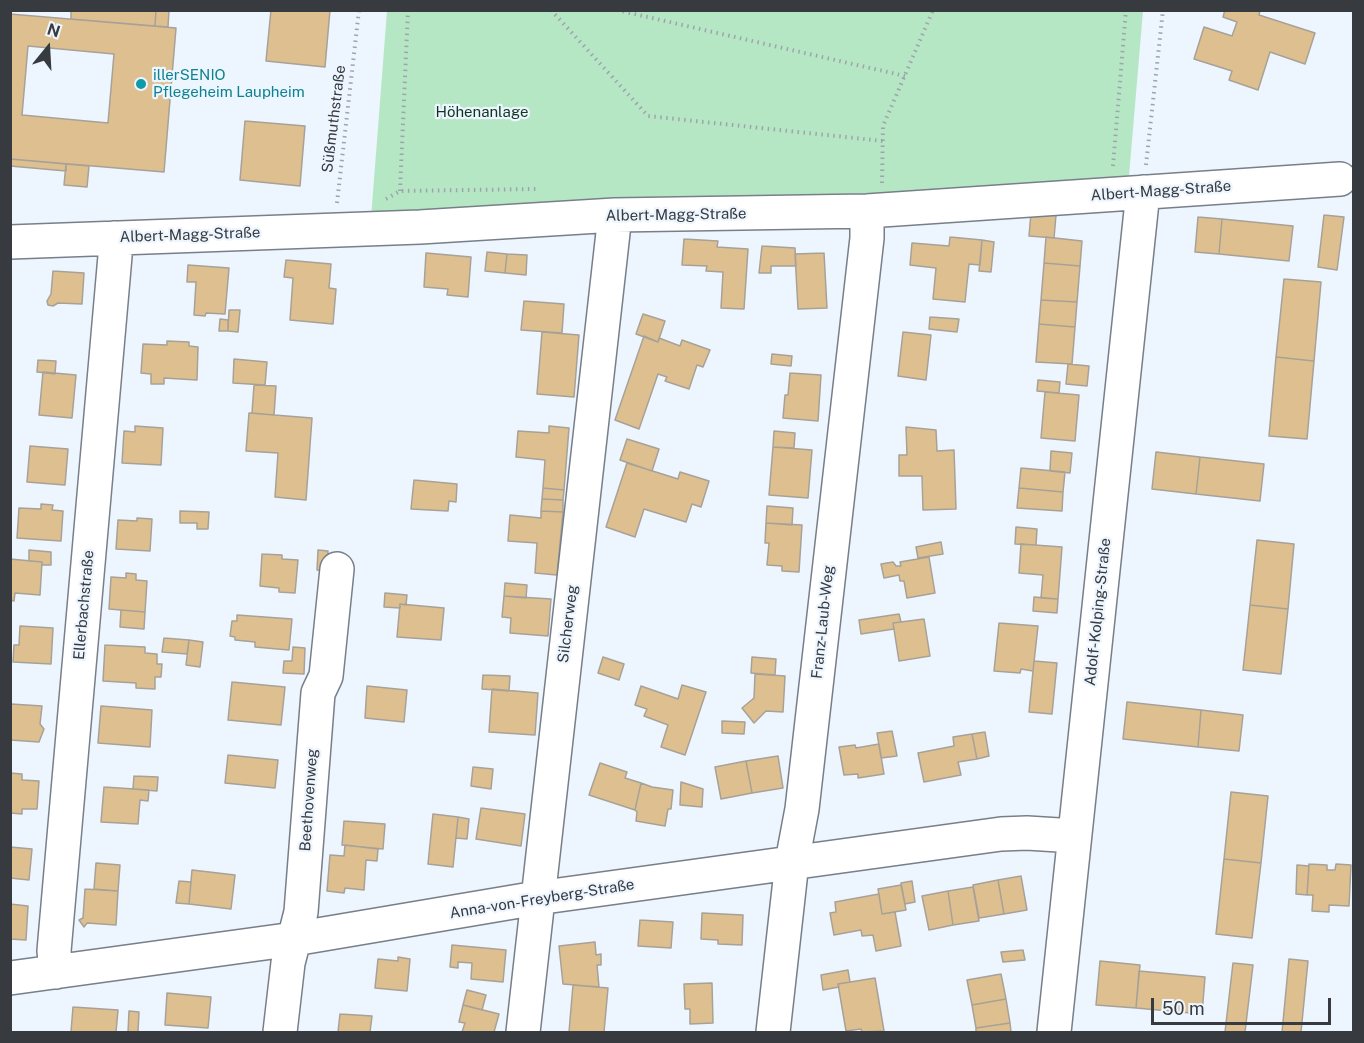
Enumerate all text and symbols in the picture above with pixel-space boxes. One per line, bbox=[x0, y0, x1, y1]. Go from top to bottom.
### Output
north arrow bbox=[18, 18, 78, 78]
text: N bbox=[45, 19, 63, 41]
street label: Süßmuthstraße bbox=[318, 64, 350, 174]
place label: illerSENIO Pflegeheim Laupheim bbox=[153, 66, 305, 101]
marker: illerSENIO Pflegeheim Laupheim bbox=[134, 77, 148, 91]
park label: Höhenanlage bbox=[436, 103, 528, 121]
street label: Albert-Magg-Straße bbox=[1090, 177, 1232, 205]
street label: Albert-Magg-Straße bbox=[605, 205, 747, 225]
street label: Albert-Magg-Straße bbox=[119, 224, 261, 246]
street label: Adolf-Kolping-Straße bbox=[1081, 537, 1115, 687]
street label: Ellerbachstraße bbox=[70, 549, 98, 661]
street label: Franz-Laub-Weg bbox=[808, 564, 838, 680]
street label: Silcherweg bbox=[554, 584, 582, 664]
street label: Beethovenweg bbox=[296, 748, 322, 852]
street label: Anna-von-Freyberg-Straße bbox=[448, 875, 636, 923]
scale bar bbox=[1154, 986, 1334, 1024]
text: 50 m bbox=[1162, 998, 1205, 1019]

